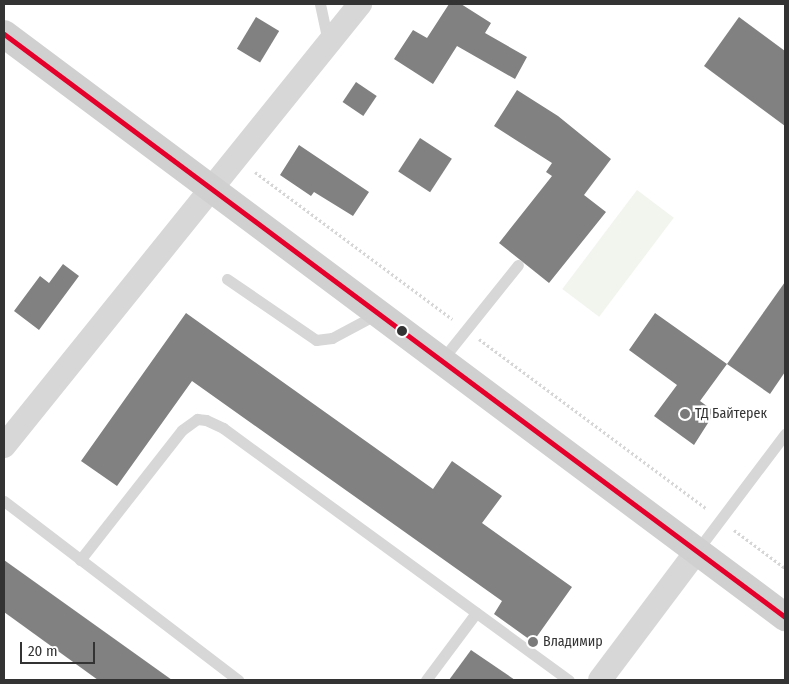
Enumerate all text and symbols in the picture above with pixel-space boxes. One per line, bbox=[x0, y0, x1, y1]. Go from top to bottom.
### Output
unlabelled marker bbox=[397, 326, 407, 336]
place label: ТД Байтерек bbox=[695, 406, 767, 422]
marker: ТД Байтерек bbox=[679, 408, 691, 420]
scale bar bbox=[22, 632, 98, 664]
place label: Владимир bbox=[543, 634, 603, 650]
marker: Владимир bbox=[527, 636, 539, 648]
text: 20 m bbox=[28, 642, 58, 660]

